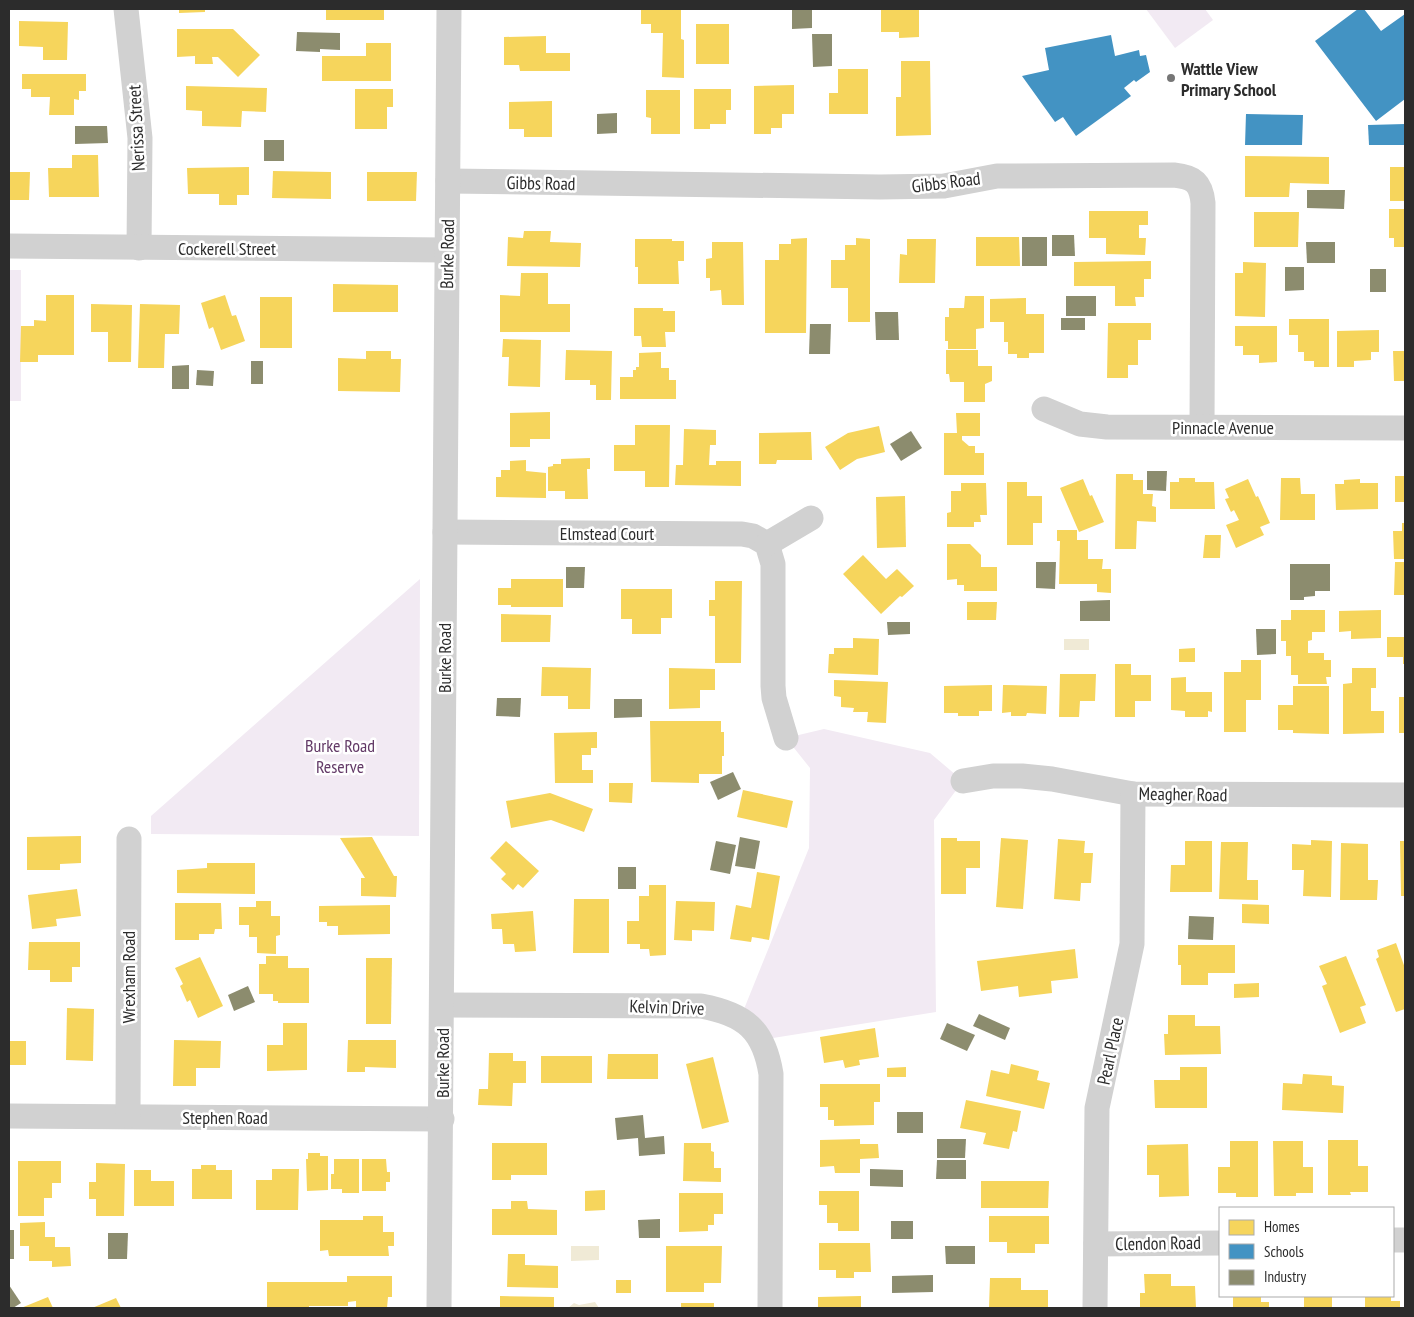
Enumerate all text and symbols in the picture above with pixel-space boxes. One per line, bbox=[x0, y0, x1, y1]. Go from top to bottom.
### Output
place label: Wattle View Primary School bbox=[1180, 57, 1277, 101]
marker: Wattle View Primary School bbox=[1165, 72, 1177, 84]
street label: Nerissa Street bbox=[122, 84, 150, 172]
street label: Gibbs Road bbox=[910, 166, 982, 198]
street label: Gibbs Road bbox=[506, 171, 576, 195]
street label: Burke Road bbox=[435, 219, 459, 289]
street label: Cockerell Street bbox=[178, 237, 276, 260]
street label: Pinnacle Avenue bbox=[1172, 416, 1274, 439]
street label: Elmstead Court bbox=[560, 522, 654, 545]
street label: Burke Road bbox=[433, 623, 456, 693]
park label: Burke Road Reserve bbox=[305, 734, 375, 778]
street label: Meagher Road bbox=[1138, 782, 1228, 806]
street label: Wrexham Road bbox=[117, 931, 140, 1023]
street label: Kelvin Drive bbox=[629, 994, 705, 1020]
street label: Pearl Place bbox=[1092, 1015, 1128, 1087]
street label: Burke Road bbox=[431, 1028, 454, 1098]
street label: Stephen Road bbox=[182, 1106, 268, 1129]
legend bbox=[1219, 1207, 1394, 1297]
text: Homes bbox=[1264, 1217, 1300, 1236]
street label: Clendon Road bbox=[1115, 1231, 1201, 1255]
text: Schools bbox=[1264, 1242, 1304, 1261]
text: Industry bbox=[1264, 1267, 1306, 1286]

